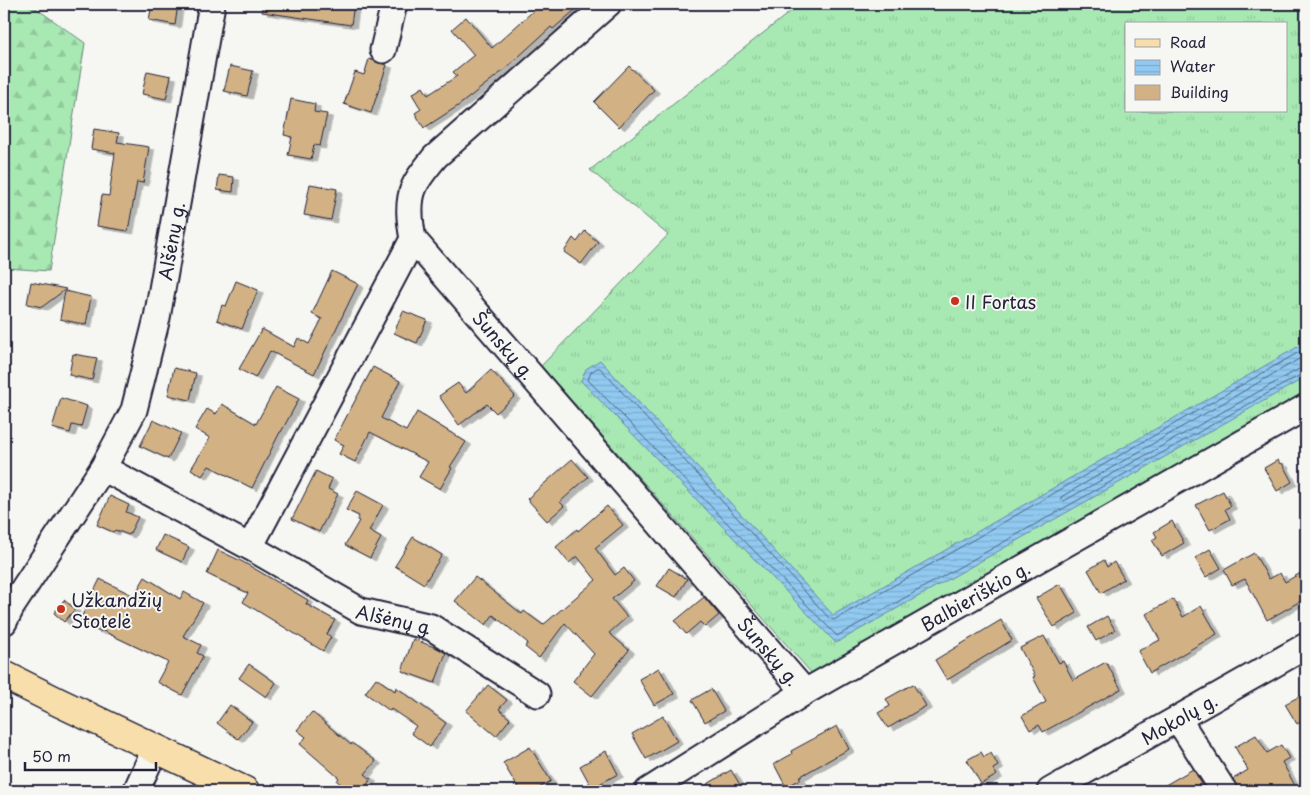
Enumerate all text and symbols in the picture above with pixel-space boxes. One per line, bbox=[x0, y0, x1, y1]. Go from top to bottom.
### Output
legend bbox=[1125, 22, 1288, 112]
text: Road bbox=[1170, 30, 1206, 53]
text: Water bbox=[1170, 54, 1215, 77]
text: Building bbox=[1170, 80, 1229, 103]
street label: Alšėnų g. bbox=[150, 200, 191, 282]
place label: II Fortas bbox=[965, 288, 1036, 315]
marker: II Fortas bbox=[949, 295, 961, 307]
street label: Šunskų g. bbox=[467, 304, 542, 385]
street label: Balbieriškio g. bbox=[915, 554, 1034, 637]
place label: Užkandžių Stotelė bbox=[71, 586, 162, 634]
street label: Alšėnų g. bbox=[354, 597, 441, 640]
marker: Užkandžių Stotelė bbox=[55, 603, 67, 615]
street label: Šunskų g. bbox=[732, 610, 807, 691]
street label: Mokolų g. bbox=[1136, 686, 1222, 751]
scale bar bbox=[25, 740, 156, 772]
text: 50 m bbox=[32, 744, 71, 767]

